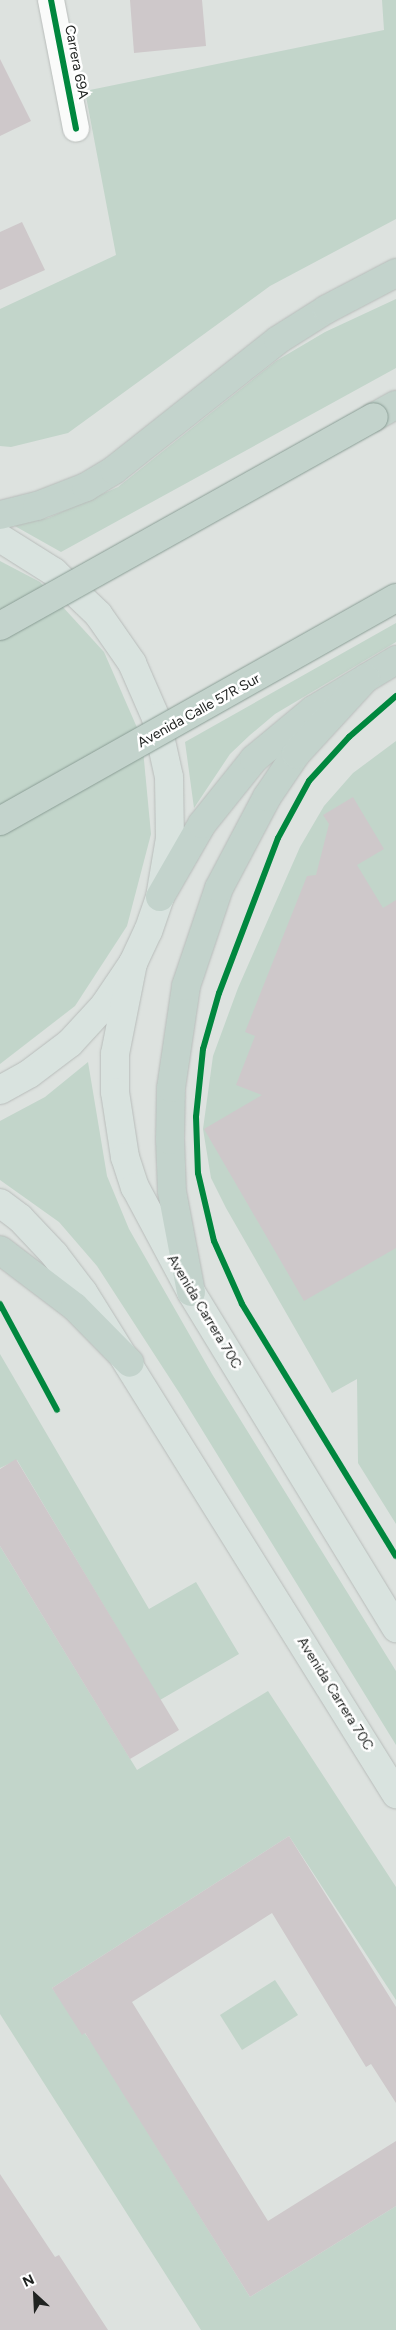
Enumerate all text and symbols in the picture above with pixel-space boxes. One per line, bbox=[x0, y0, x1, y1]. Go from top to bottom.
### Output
street label: Carrera 69A bbox=[61, 24, 91, 100]
street label: Avenida Calle 57R Sur bbox=[135, 670, 263, 752]
street label: Avenida Carrera 70C bbox=[163, 1252, 245, 1372]
street label: Avenida Carrera 70C bbox=[293, 1634, 377, 1754]
north arrow bbox=[10, 2270, 60, 2320]
text: N bbox=[20, 2271, 37, 2291]

